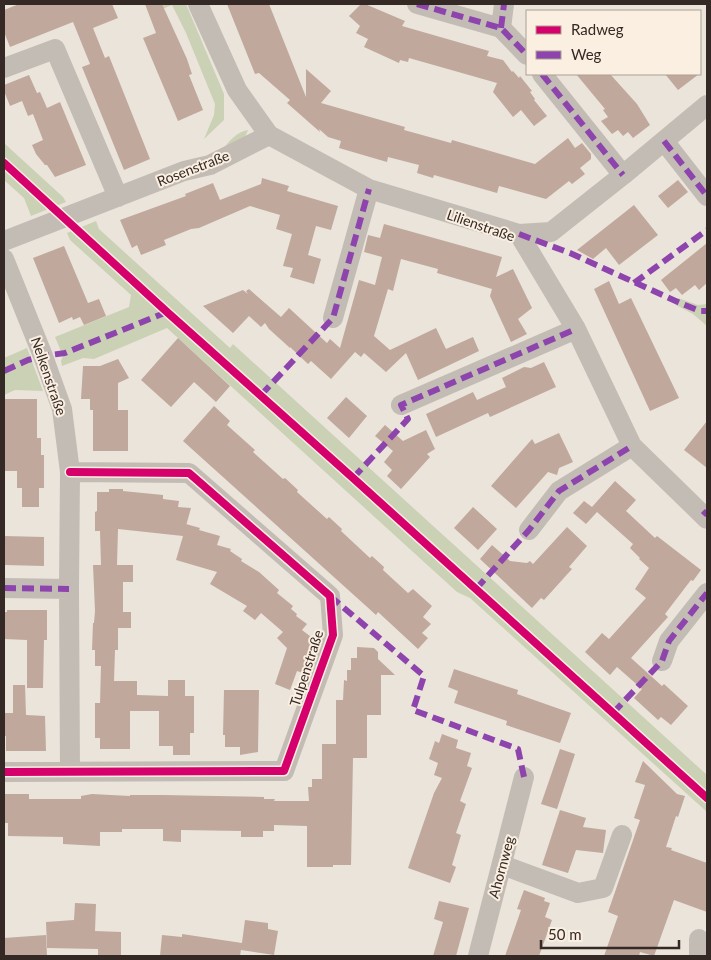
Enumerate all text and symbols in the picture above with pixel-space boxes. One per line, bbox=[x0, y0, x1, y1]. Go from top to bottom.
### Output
legend bbox=[526, 10, 701, 75]
text: Radweg bbox=[571, 20, 624, 38]
text: Weg bbox=[571, 45, 602, 63]
street label: Rosenstraße bbox=[154, 146, 232, 190]
street label: Lilienstraße bbox=[445, 205, 517, 245]
street label: Nelkenstraße bbox=[28, 335, 70, 417]
street label: Tulpenstraße bbox=[286, 628, 326, 708]
street label: Ahornweg bbox=[485, 834, 517, 900]
scale bar bbox=[541, 918, 678, 950]
text: 50 m bbox=[548, 925, 582, 943]

